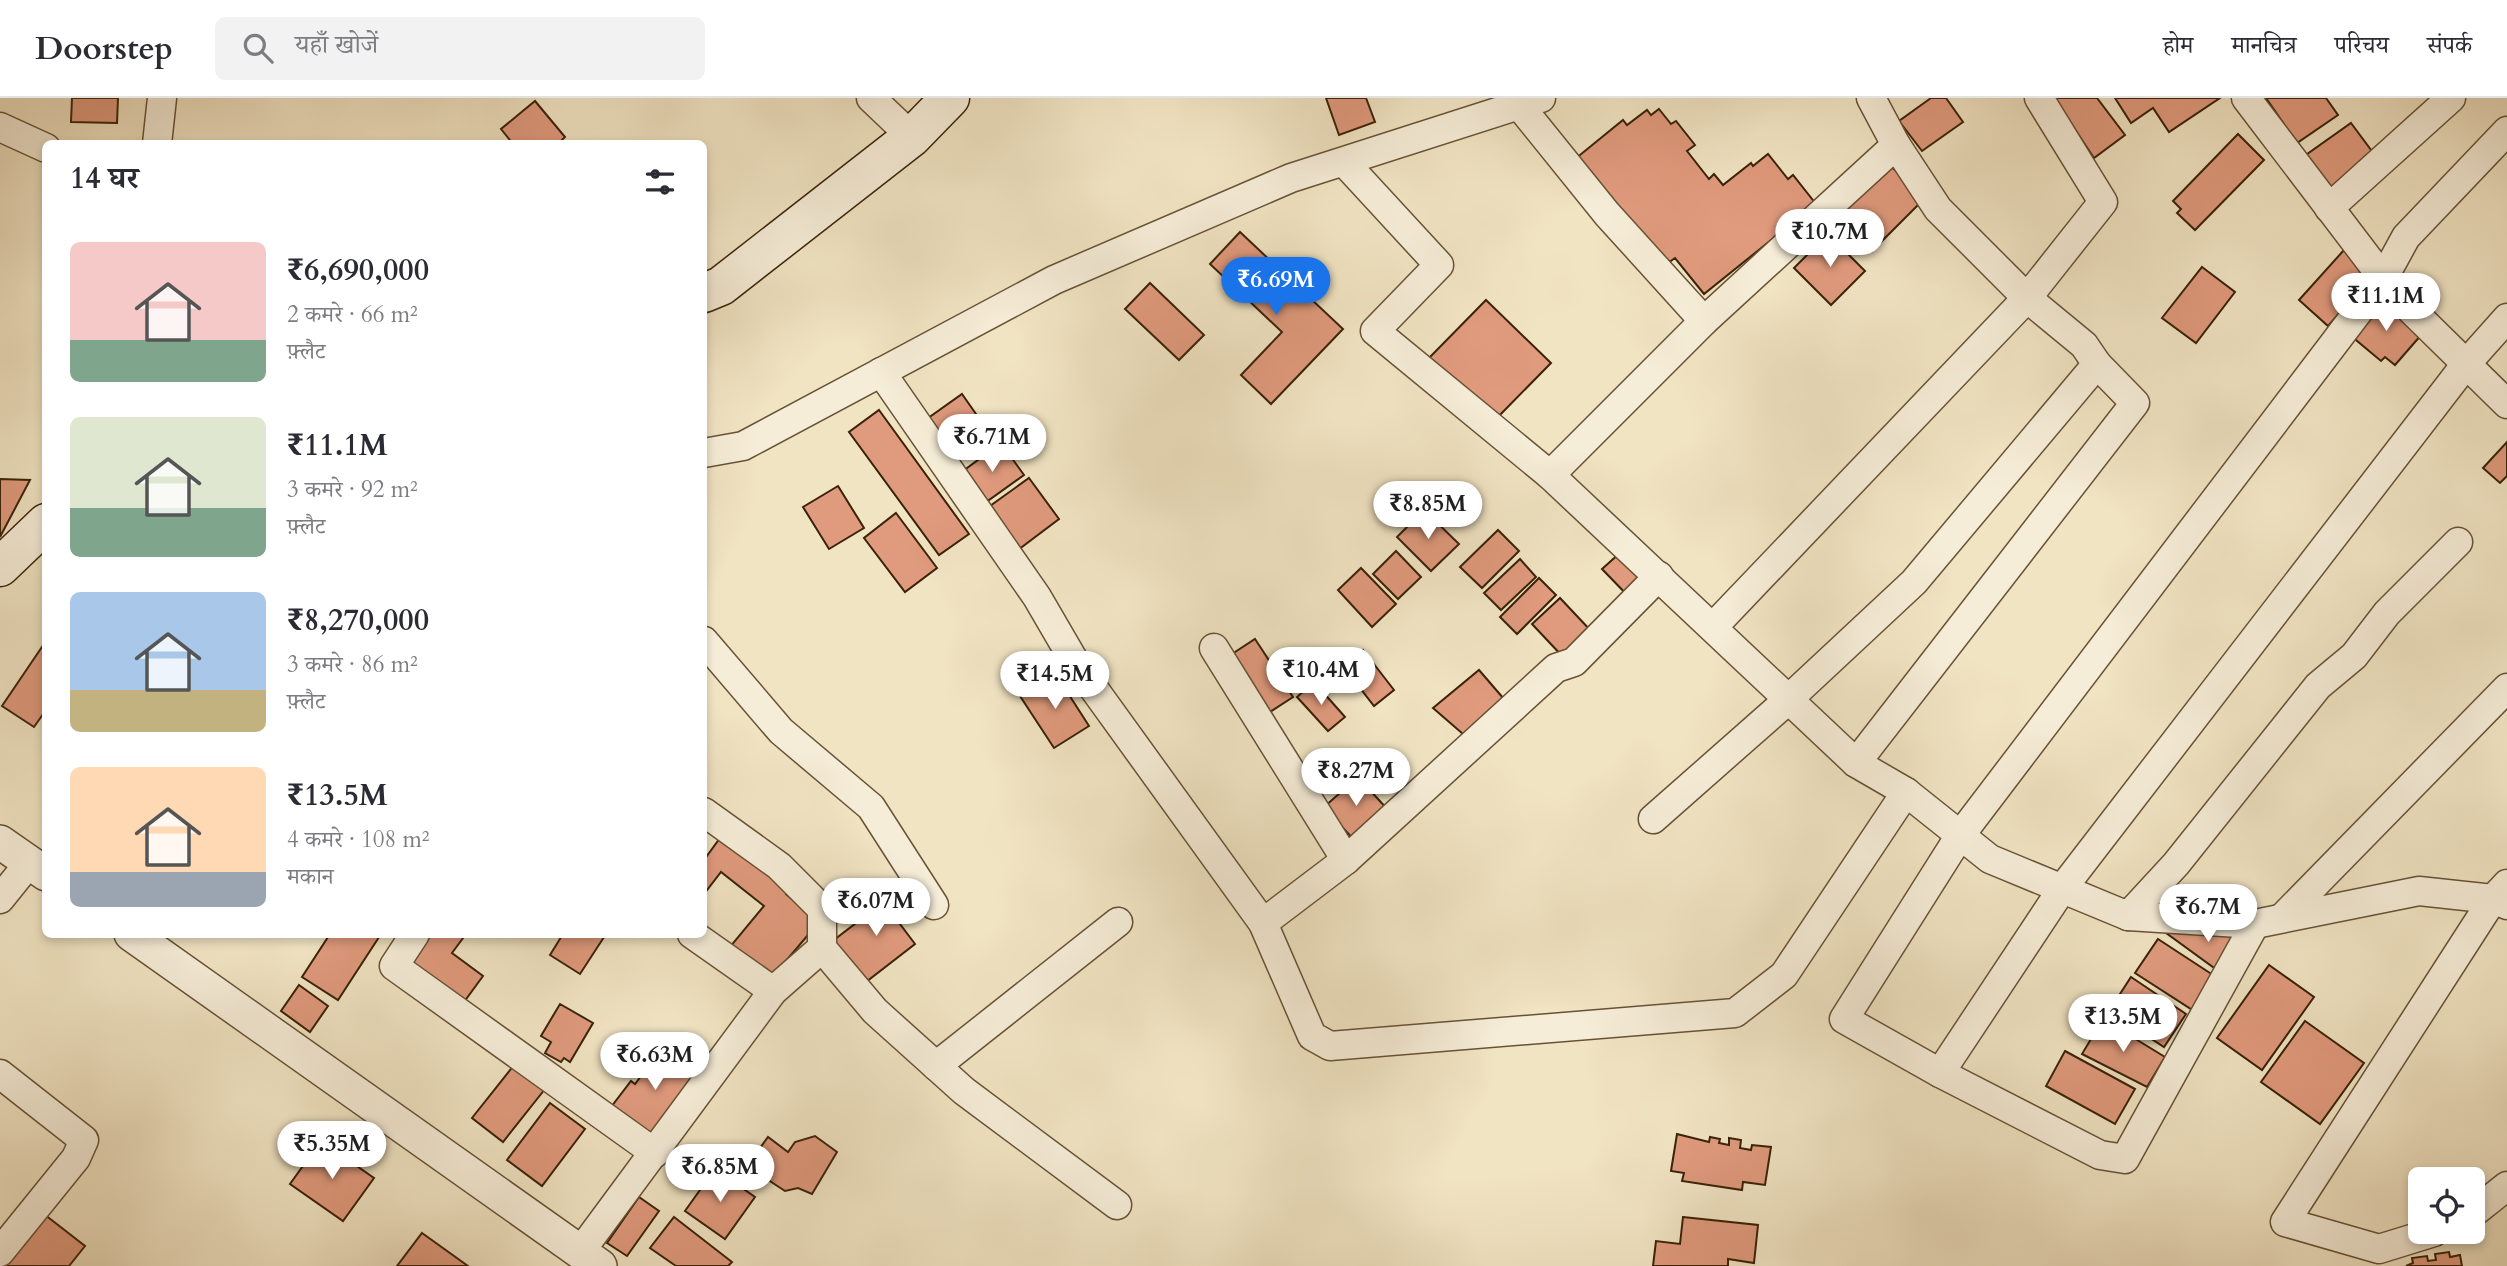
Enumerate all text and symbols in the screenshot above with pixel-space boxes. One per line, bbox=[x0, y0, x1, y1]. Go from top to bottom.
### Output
search box bbox=[215, 17, 705, 80]
text: Doorstep bbox=[35, 26, 173, 71]
text: यहाँ खोजें bbox=[295, 27, 378, 62]
icon: search bbox=[239, 29, 277, 67]
text: होम bbox=[2163, 29, 2193, 62]
text: मानचित्र bbox=[2231, 29, 2297, 62]
text: परिचय bbox=[2335, 29, 2389, 62]
text: संपर्क bbox=[2427, 29, 2472, 62]
text: 14 घर bbox=[70, 158, 139, 199]
icon: filters bbox=[641, 163, 679, 201]
pin: ₹10.7M bbox=[1773, 209, 1887, 269]
text: ₹10.7M bbox=[1791, 216, 1869, 247]
text: ₹6,690,000 bbox=[287, 250, 429, 291]
pin: ₹6.69M bbox=[1219, 258, 1333, 317]
text: ₹6.69M bbox=[1237, 264, 1315, 295]
icon: home bbox=[126, 270, 210, 354]
pin: ₹11.1M bbox=[2329, 274, 2443, 333]
text: ₹11.1M bbox=[2347, 280, 2425, 311]
text: 2 कमरे · 66 m² bbox=[287, 299, 418, 330]
text: फ़्लैट bbox=[287, 336, 325, 367]
pin: ₹6.71M bbox=[935, 414, 1049, 474]
text: ₹6.71M bbox=[953, 421, 1031, 452]
text: ₹11.1M bbox=[287, 425, 388, 466]
icon: home bbox=[126, 445, 210, 529]
text: 3 कमरे · 92 m² bbox=[287, 474, 418, 505]
pin: ₹8.85M bbox=[1371, 482, 1485, 541]
text: ₹8.85M bbox=[1389, 488, 1467, 519]
text: फ़्लैट bbox=[287, 511, 325, 542]
text: ₹8,270,000 bbox=[287, 600, 429, 641]
icon: home bbox=[126, 620, 210, 704]
pin: ₹10.4M bbox=[1264, 648, 1378, 707]
text: 3 कमरे · 86 m² bbox=[287, 649, 418, 680]
pin: ₹14.5M bbox=[998, 652, 1112, 711]
text: ₹10.4M bbox=[1282, 654, 1360, 685]
text: ₹14.5M bbox=[1016, 658, 1094, 689]
text: फ़्लैट bbox=[287, 686, 325, 717]
pin: ₹8.27M bbox=[1299, 748, 1413, 808]
text: ₹8.27M bbox=[1317, 755, 1395, 786]
text: ₹13.5M bbox=[287, 775, 388, 816]
icon: home bbox=[126, 795, 210, 879]
text: 4 कमरे · 108 m² bbox=[287, 824, 430, 855]
text: मकान bbox=[287, 861, 334, 892]
pin: ₹6.07M bbox=[819, 878, 933, 938]
pin: ₹6.7M bbox=[2159, 884, 2257, 944]
text: ₹6.07M bbox=[837, 885, 915, 916]
text: ₹6.7M bbox=[2175, 891, 2241, 922]
pin: ₹13.5M bbox=[2066, 995, 2180, 1054]
text: ₹13.5M bbox=[2084, 1001, 2162, 1032]
pin: ₹6.63M bbox=[598, 1032, 712, 1092]
text: ₹6.63M bbox=[616, 1039, 694, 1070]
pin: ₹5.35M bbox=[275, 1122, 389, 1181]
text: ₹5.35M bbox=[293, 1128, 371, 1159]
pin: ₹6.85M bbox=[663, 1144, 777, 1204]
text: ₹6.85M bbox=[681, 1151, 759, 1182]
map controls bbox=[2408, 1167, 2485, 1244]
button: locate bbox=[2408, 1167, 2485, 1244]

